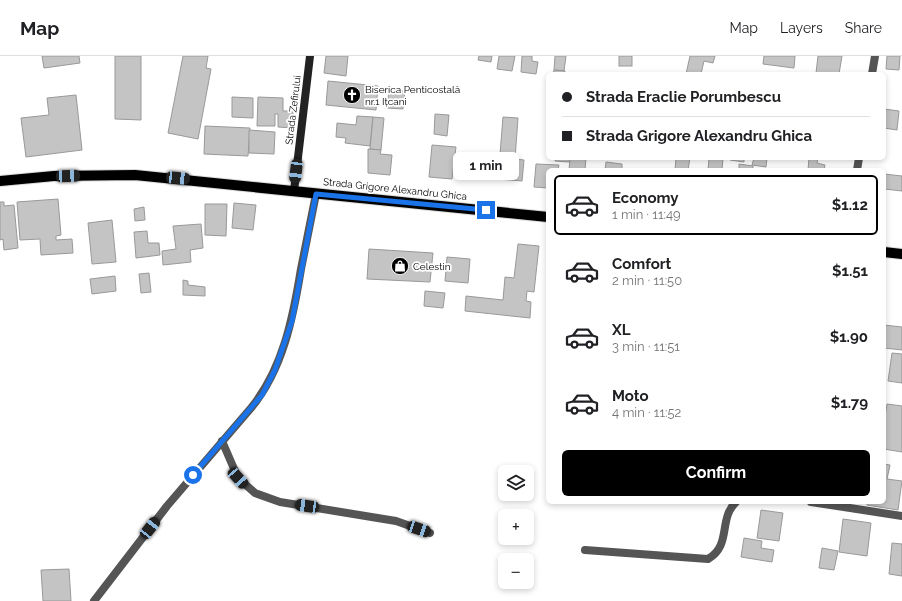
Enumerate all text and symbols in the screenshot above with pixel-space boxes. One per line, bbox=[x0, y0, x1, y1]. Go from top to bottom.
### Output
text: Map bbox=[20, 17, 59, 39]
text: Map bbox=[730, 20, 758, 36]
text: Layers bbox=[780, 20, 823, 36]
text: Share bbox=[845, 20, 882, 36]
street label: Strada Zefirului bbox=[283, 75, 303, 145]
place label: Biserica Penticostală nr.1 Ițcani bbox=[365, 84, 460, 107]
church icon: Biserica Penticostală nr.1 Ițcani bbox=[342, 85, 362, 105]
text: Strada Eraclie Porumbescu bbox=[586, 88, 781, 106]
text: Strada Grigore Alexandru Ghica bbox=[586, 127, 812, 145]
callout: 1 min bbox=[453, 152, 519, 180]
car bbox=[289, 158, 303, 184]
text: 1 min bbox=[470, 158, 502, 173]
car bbox=[56, 170, 80, 182]
car bbox=[165, 171, 191, 185]
street label: Strada Grigore Alexandru Ghica bbox=[322, 176, 468, 202]
icon: car bbox=[564, 187, 600, 223]
text: Economy bbox=[612, 189, 679, 207]
text: $1.12 bbox=[832, 196, 868, 214]
route end bbox=[477, 201, 495, 219]
text: 1 min · 11:49 bbox=[612, 207, 681, 222]
icon: car bbox=[564, 253, 600, 289]
text: Comfort bbox=[612, 255, 671, 273]
shop icon: Celestin bbox=[390, 256, 410, 276]
place label: Celestin bbox=[413, 261, 451, 272]
text: $1.51 bbox=[832, 262, 868, 280]
text: 2 min · 11:50 bbox=[612, 273, 682, 288]
icon: car bbox=[564, 319, 600, 355]
text: XL bbox=[612, 321, 630, 339]
text: $1.90 bbox=[830, 328, 868, 346]
text: 3 min · 11:51 bbox=[612, 339, 680, 354]
icon: car bbox=[564, 385, 600, 421]
text: Moto bbox=[612, 387, 649, 405]
text: $1.79 bbox=[831, 394, 868, 412]
text: 4 min · 11:52 bbox=[612, 405, 681, 420]
button: Confirm bbox=[562, 450, 870, 496]
car bbox=[226, 465, 250, 491]
map controls bbox=[498, 465, 534, 589]
button: layers bbox=[498, 465, 534, 501]
route start bbox=[184, 466, 202, 484]
car bbox=[294, 498, 320, 514]
button: + bbox=[498, 509, 534, 545]
car bbox=[138, 515, 162, 541]
car bbox=[406, 519, 432, 539]
button: − bbox=[498, 553, 534, 589]

